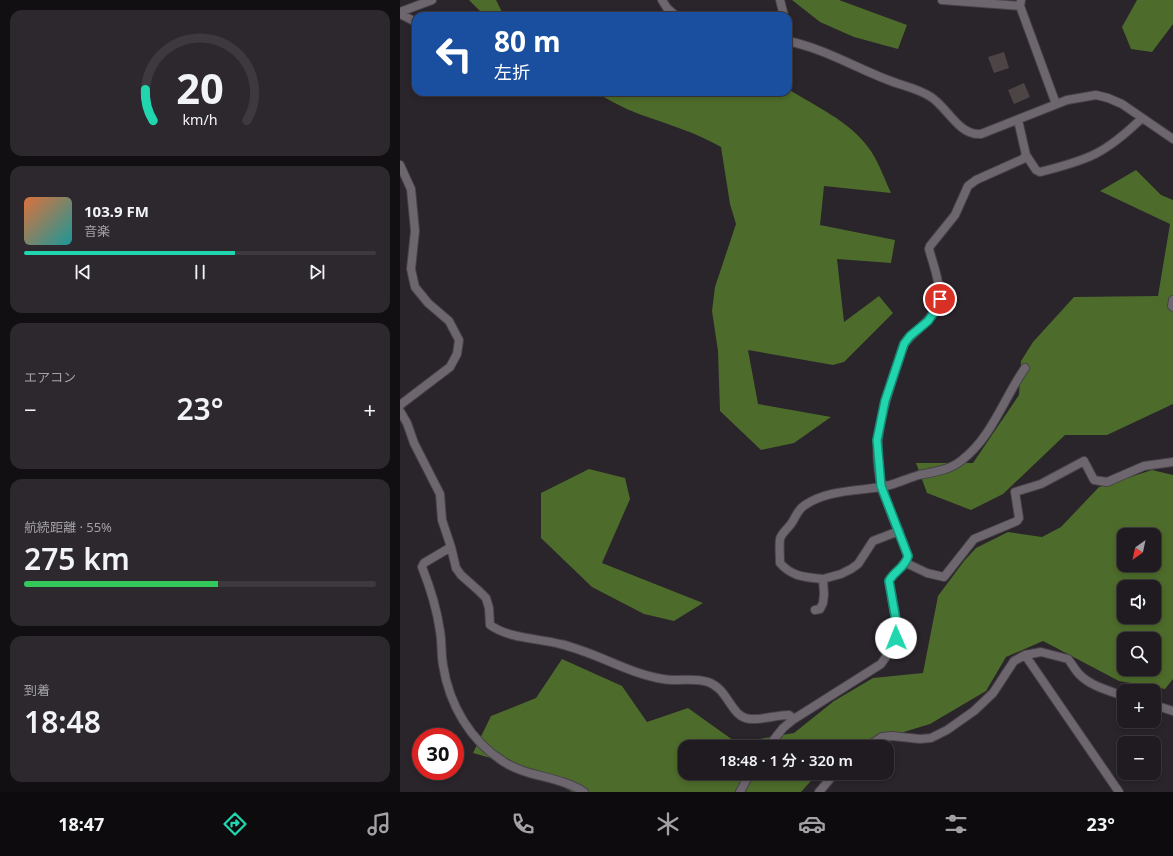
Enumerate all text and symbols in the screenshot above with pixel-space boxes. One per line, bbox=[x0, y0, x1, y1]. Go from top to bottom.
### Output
text: 80 m bbox=[494, 22, 561, 60]
icon: left bbox=[428, 28, 480, 80]
text: 20 bbox=[176, 60, 224, 116]
text: 左折 bbox=[494, 60, 530, 84]
text: km/h bbox=[182, 110, 218, 129]
text: 103.9 FM bbox=[84, 201, 149, 221]
text: 音楽 bbox=[84, 222, 110, 240]
icon: previous bbox=[72, 261, 94, 283]
icon: pause bbox=[189, 261, 211, 283]
icon: next bbox=[306, 261, 328, 283]
pin bbox=[923, 282, 957, 316]
icon: arrive bbox=[929, 288, 951, 310]
text: エアコン bbox=[24, 368, 76, 386]
text: 23° bbox=[176, 388, 224, 429]
text: − bbox=[24, 394, 37, 424]
text: + bbox=[363, 394, 376, 424]
text: 航続距離 · 55% bbox=[24, 518, 112, 536]
north arrow bbox=[1117, 528, 1161, 572]
map controls bbox=[1117, 528, 1161, 780]
text: 275 km bbox=[24, 538, 130, 579]
button: sound bbox=[1117, 580, 1161, 624]
position arrow bbox=[875, 617, 917, 659]
button: search bbox=[1117, 632, 1161, 676]
text: 到着 bbox=[24, 681, 50, 699]
button: + bbox=[1117, 684, 1161, 728]
text: 18:48 bbox=[24, 701, 101, 742]
speed limit sign: 30 bbox=[412, 728, 464, 780]
button: − bbox=[1117, 736, 1161, 780]
text: 18:48 · 1 分 · 320 m bbox=[719, 750, 853, 770]
icon: directions bbox=[221, 810, 249, 838]
icon: music bbox=[365, 810, 393, 838]
icon: phone bbox=[509, 810, 537, 838]
icon: climate bbox=[654, 810, 682, 838]
icon: car bbox=[798, 810, 826, 838]
icon: filters bbox=[942, 810, 970, 838]
text: 18:47 bbox=[58, 812, 104, 836]
text: 23° bbox=[1087, 812, 1115, 836]

